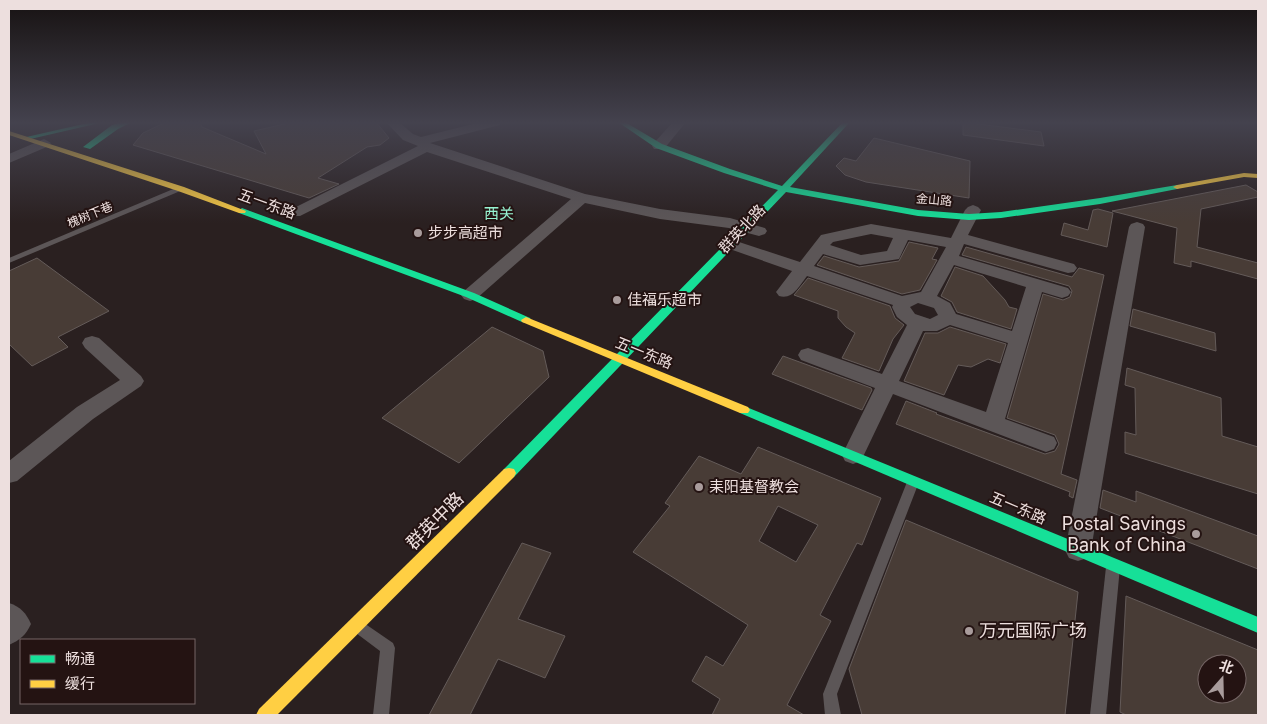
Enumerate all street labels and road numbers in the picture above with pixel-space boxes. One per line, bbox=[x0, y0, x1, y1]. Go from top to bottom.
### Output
street label: 五一东路 bbox=[236, 184, 299, 223]
street label: 金山路 bbox=[915, 190, 953, 209]
street label: 槐树下巷 bbox=[65, 198, 115, 231]
street label: 群英北路 bbox=[714, 200, 769, 257]
street label: 五一东路 bbox=[613, 332, 676, 373]
street label: 五一东路 bbox=[987, 487, 1050, 528]
street label: 群英中路 bbox=[402, 488, 468, 554]

